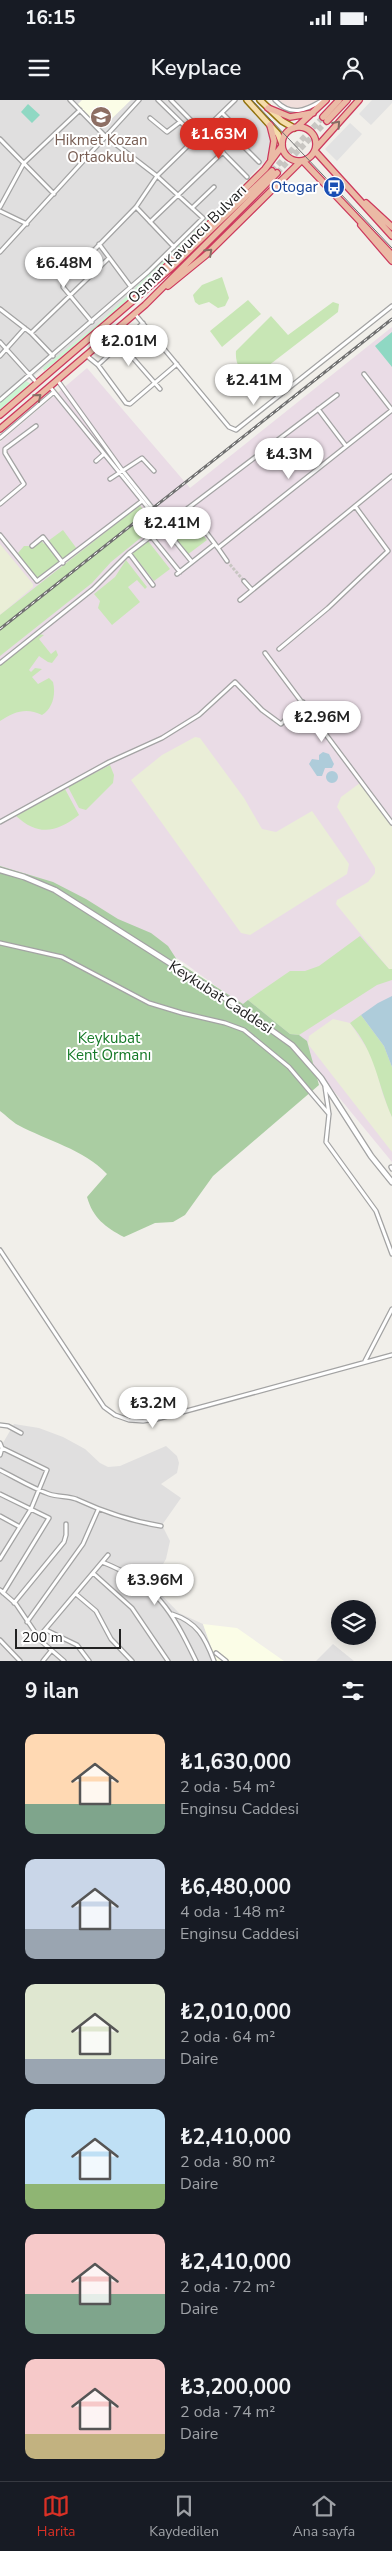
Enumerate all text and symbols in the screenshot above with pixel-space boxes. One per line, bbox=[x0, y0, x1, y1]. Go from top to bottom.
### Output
text: 16:15 bbox=[25, 5, 75, 31]
text: Keyplace bbox=[151, 53, 241, 83]
icon: menu bbox=[25, 54, 53, 82]
icon: person bbox=[339, 54, 367, 82]
school or university icon: Hikmet Kozan Ortaokulu bbox=[89, 105, 113, 129]
pin: ₺1.63M bbox=[178, 118, 260, 160]
one-way arrow bbox=[331, 120, 340, 129]
text: ₺1.63M bbox=[191, 123, 247, 145]
place label: Hikmet Kozan Ortaokulu bbox=[54, 130, 148, 167]
bus stop icon: Otogar bbox=[322, 175, 346, 199]
place label: Otogar bbox=[271, 177, 319, 197]
street label: Osman Kavuncu Bulvarı bbox=[123, 180, 251, 308]
pin: ₺6.48M bbox=[23, 246, 105, 289]
one-way arrow bbox=[203, 249, 212, 258]
text: ₺6.48M bbox=[36, 252, 92, 274]
pin: ₺2.01M bbox=[88, 324, 170, 367]
text: ₺2.01M bbox=[101, 330, 157, 352]
pin: ₺2.41M bbox=[213, 364, 295, 406]
text: ₺2.41M bbox=[226, 369, 282, 391]
one-way arrow bbox=[32, 394, 41, 403]
pin: ₺4.3M bbox=[254, 438, 324, 480]
text: ₺4.3M bbox=[266, 443, 312, 465]
pin: ₺2.41M bbox=[131, 506, 213, 549]
text: ₺2.41M bbox=[144, 512, 200, 534]
pin: ₺2.96M bbox=[281, 700, 363, 743]
text: ₺2.96M bbox=[294, 706, 350, 728]
street label: Keykubat Caddesi bbox=[165, 956, 277, 1038]
park label: Keykubat Kent Ormanı bbox=[67, 1028, 151, 1065]
pin: ₺3.2M bbox=[118, 1386, 188, 1429]
text: ₺3.2M bbox=[130, 1392, 176, 1414]
pin: ₺3.96M bbox=[114, 1564, 196, 1606]
text: ₺3.96M bbox=[127, 1569, 183, 1591]
map controls bbox=[331, 1600, 376, 1645]
button: layers bbox=[331, 1600, 376, 1645]
scale bar bbox=[15, 1626, 121, 1649]
text: 200 m bbox=[22, 1628, 63, 1647]
text: 9 ilan bbox=[25, 1677, 79, 1705]
icon: filters bbox=[339, 1677, 367, 1705]
text: ₺1,630,000 bbox=[180, 1748, 291, 1776]
icon: home bbox=[65, 1754, 125, 1814]
text: 2 oda · 54 m² bbox=[180, 1776, 275, 1798]
text: Enginsu Caddesi bbox=[180, 1798, 299, 1820]
text: ₺6,480,000 bbox=[180, 1873, 291, 1901]
icon: home bbox=[65, 1879, 125, 1939]
text: 4 oda · 148 m² bbox=[180, 1901, 285, 1923]
text: Enginsu Caddesi bbox=[180, 1923, 299, 1945]
text: ₺2,010,000 bbox=[180, 1998, 291, 2026]
icon: home bbox=[65, 2004, 125, 2064]
text: 2 oda · 64 m² bbox=[180, 2026, 275, 2048]
text: Daire bbox=[180, 2048, 218, 2070]
text: ₺2,410,000 bbox=[180, 2123, 291, 2151]
icon: home bbox=[65, 2129, 125, 2189]
text: 2 oda · 80 m² bbox=[180, 2151, 275, 2173]
text: Daire bbox=[180, 2173, 218, 2195]
text: ₺2,410,000 bbox=[180, 2248, 291, 2276]
icon: home bbox=[65, 2254, 125, 2314]
text: 2 oda · 72 m² bbox=[180, 2276, 275, 2298]
text: Daire bbox=[180, 2298, 218, 2320]
text: ₺3,200,000 bbox=[180, 2373, 291, 2401]
icon: home bbox=[65, 2379, 125, 2439]
text: 2 oda · 74 m² bbox=[180, 2401, 275, 2423]
text: Daire bbox=[180, 2423, 218, 2445]
tab: Harita bbox=[37, 2492, 75, 2541]
tab: Kaydedilen bbox=[149, 2492, 219, 2541]
tab: Ana sayfa bbox=[293, 2492, 355, 2541]

